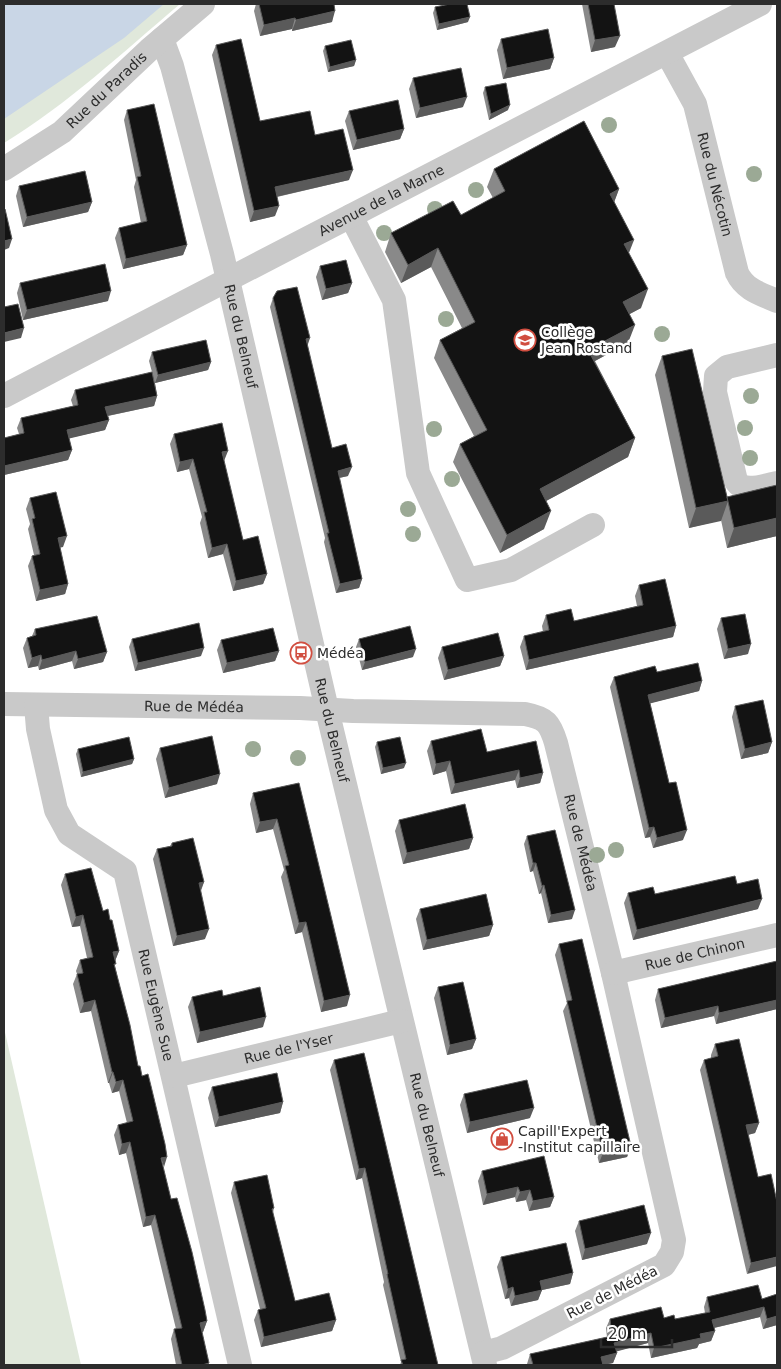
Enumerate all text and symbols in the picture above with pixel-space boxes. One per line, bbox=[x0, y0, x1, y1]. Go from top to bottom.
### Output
street label: Rue du Paradis bbox=[63, 48, 150, 132]
street label: Rue du Nécotin bbox=[694, 131, 736, 238]
street label: Avenue de la Marne bbox=[316, 161, 447, 239]
street label: Rue du Belneuf bbox=[221, 283, 261, 391]
place label: Collège Jean Rostand bbox=[540, 324, 632, 356]
school or university icon: Collège Jean Rostand bbox=[513, 328, 537, 352]
bus stop icon: Médéa bbox=[289, 641, 313, 665]
place label: Médéa bbox=[317, 645, 364, 661]
street label: Rue du Belneuf bbox=[312, 676, 352, 785]
street label: Rue de Médéa bbox=[144, 698, 244, 715]
street label: Rue de Médéa bbox=[561, 792, 601, 893]
street label: Rue de Chinon bbox=[643, 935, 746, 973]
street label: Rue Eugène Sue bbox=[135, 947, 177, 1063]
street label: Rue de l'Yser bbox=[243, 1030, 335, 1067]
street label: Rue du Belneuf bbox=[407, 1071, 448, 1180]
place label: Capill'Expert -Institut capillaire bbox=[518, 1123, 640, 1155]
shop icon: Capill'Expert -Institut capillaire bbox=[490, 1127, 514, 1151]
street label: Rue de Médéa bbox=[564, 1262, 660, 1322]
scale bar bbox=[601, 1316, 672, 1348]
text: 20 m bbox=[608, 1325, 646, 1343]

